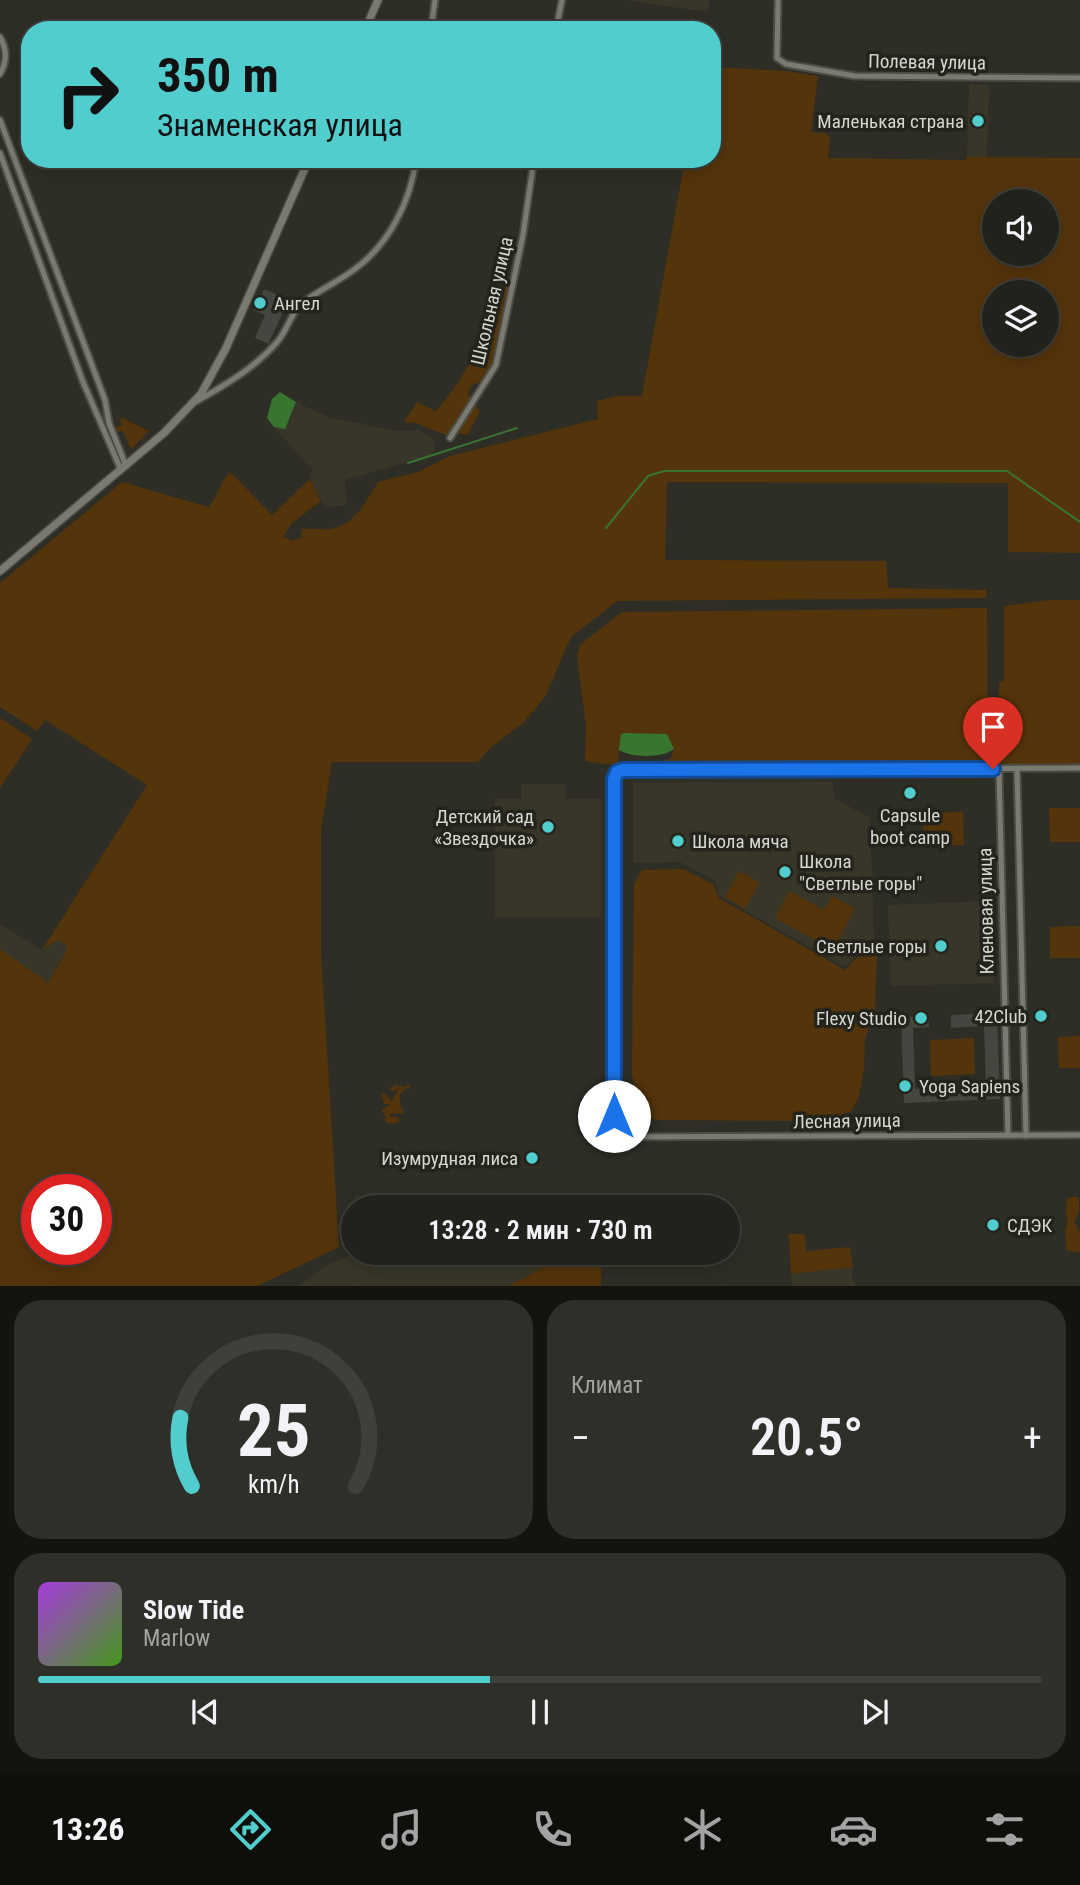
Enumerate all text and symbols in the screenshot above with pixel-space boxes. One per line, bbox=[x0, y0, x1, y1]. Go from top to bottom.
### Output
text: 350 m bbox=[157, 47, 279, 104]
icon: right bbox=[42, 49, 133, 140]
street label: Полевая улица bbox=[868, 49, 986, 75]
text: Знаменская улица bbox=[157, 106, 403, 144]
place label: Маленькая страна bbox=[817, 110, 964, 133]
marker: Маленькая страна bbox=[970, 113, 986, 129]
map controls bbox=[982, 189, 1059, 357]
button: sound bbox=[982, 189, 1059, 266]
street label: Школьная улица bbox=[466, 235, 518, 367]
button: layers bbox=[982, 280, 1059, 357]
place label: Ангел bbox=[274, 292, 320, 315]
marker: Ангел bbox=[252, 295, 268, 311]
pin bbox=[963, 697, 1023, 769]
icon: arrive bbox=[974, 708, 1012, 746]
marker: Capsule boot camp bbox=[902, 785, 918, 801]
place label: Capsule boot camp bbox=[870, 804, 950, 849]
place label: Детский сад «Звездочка» bbox=[434, 805, 534, 850]
marker: Детский сад «Звездочка» bbox=[540, 819, 556, 835]
place label: Школа мяча bbox=[692, 830, 789, 853]
marker: Школа мяча bbox=[670, 833, 686, 849]
street label: Кленовая улица bbox=[973, 847, 999, 975]
place label: Школа "Светлые горы" bbox=[799, 850, 922, 895]
marker: Школа "Светлые горы" bbox=[777, 864, 793, 880]
place label: Светлые горы bbox=[816, 935, 927, 958]
marker: Светлые горы bbox=[933, 938, 949, 954]
place label: 42Club bbox=[975, 1005, 1027, 1028]
place label: Flexy Studio bbox=[816, 1007, 907, 1030]
marker: 42Club bbox=[1033, 1008, 1049, 1024]
marker: Flexy Studio bbox=[913, 1010, 929, 1026]
place label: Yoga Sapiens bbox=[919, 1075, 1020, 1098]
marker: Yoga Sapiens bbox=[897, 1078, 913, 1094]
position arrow bbox=[577, 1079, 651, 1153]
street label: Лесная улица bbox=[793, 1109, 901, 1133]
place label: Изумрудная лиса bbox=[381, 1147, 518, 1170]
marker: Изумрудная лиса bbox=[524, 1150, 540, 1166]
speed limit sign: 30 bbox=[21, 1174, 112, 1265]
place label: СДЭК bbox=[1007, 1214, 1053, 1237]
text: 13:28 · 2 мин · 730 m bbox=[428, 1215, 653, 1245]
marker: СДЭК bbox=[985, 1217, 1001, 1233]
text: Климат bbox=[571, 1372, 643, 1399]
text: 25 bbox=[237, 1388, 310, 1474]
text: 20.5° bbox=[750, 1407, 863, 1468]
text: − bbox=[571, 1416, 590, 1460]
text: + bbox=[1023, 1416, 1042, 1460]
text: km/h bbox=[248, 1469, 299, 1498]
text: Slow Tide bbox=[143, 1595, 244, 1625]
text: Marlow bbox=[143, 1625, 210, 1652]
icon: previous bbox=[186, 1693, 224, 1731]
icon: pause bbox=[521, 1693, 559, 1731]
icon: next bbox=[856, 1693, 894, 1731]
icon: directions bbox=[226, 1805, 275, 1854]
icon: music bbox=[377, 1805, 426, 1854]
icon: phone bbox=[528, 1805, 577, 1854]
icon: climate bbox=[678, 1805, 727, 1854]
icon: car bbox=[829, 1805, 878, 1854]
icon: filters bbox=[980, 1805, 1029, 1854]
text: 13:26 bbox=[51, 1810, 124, 1848]

